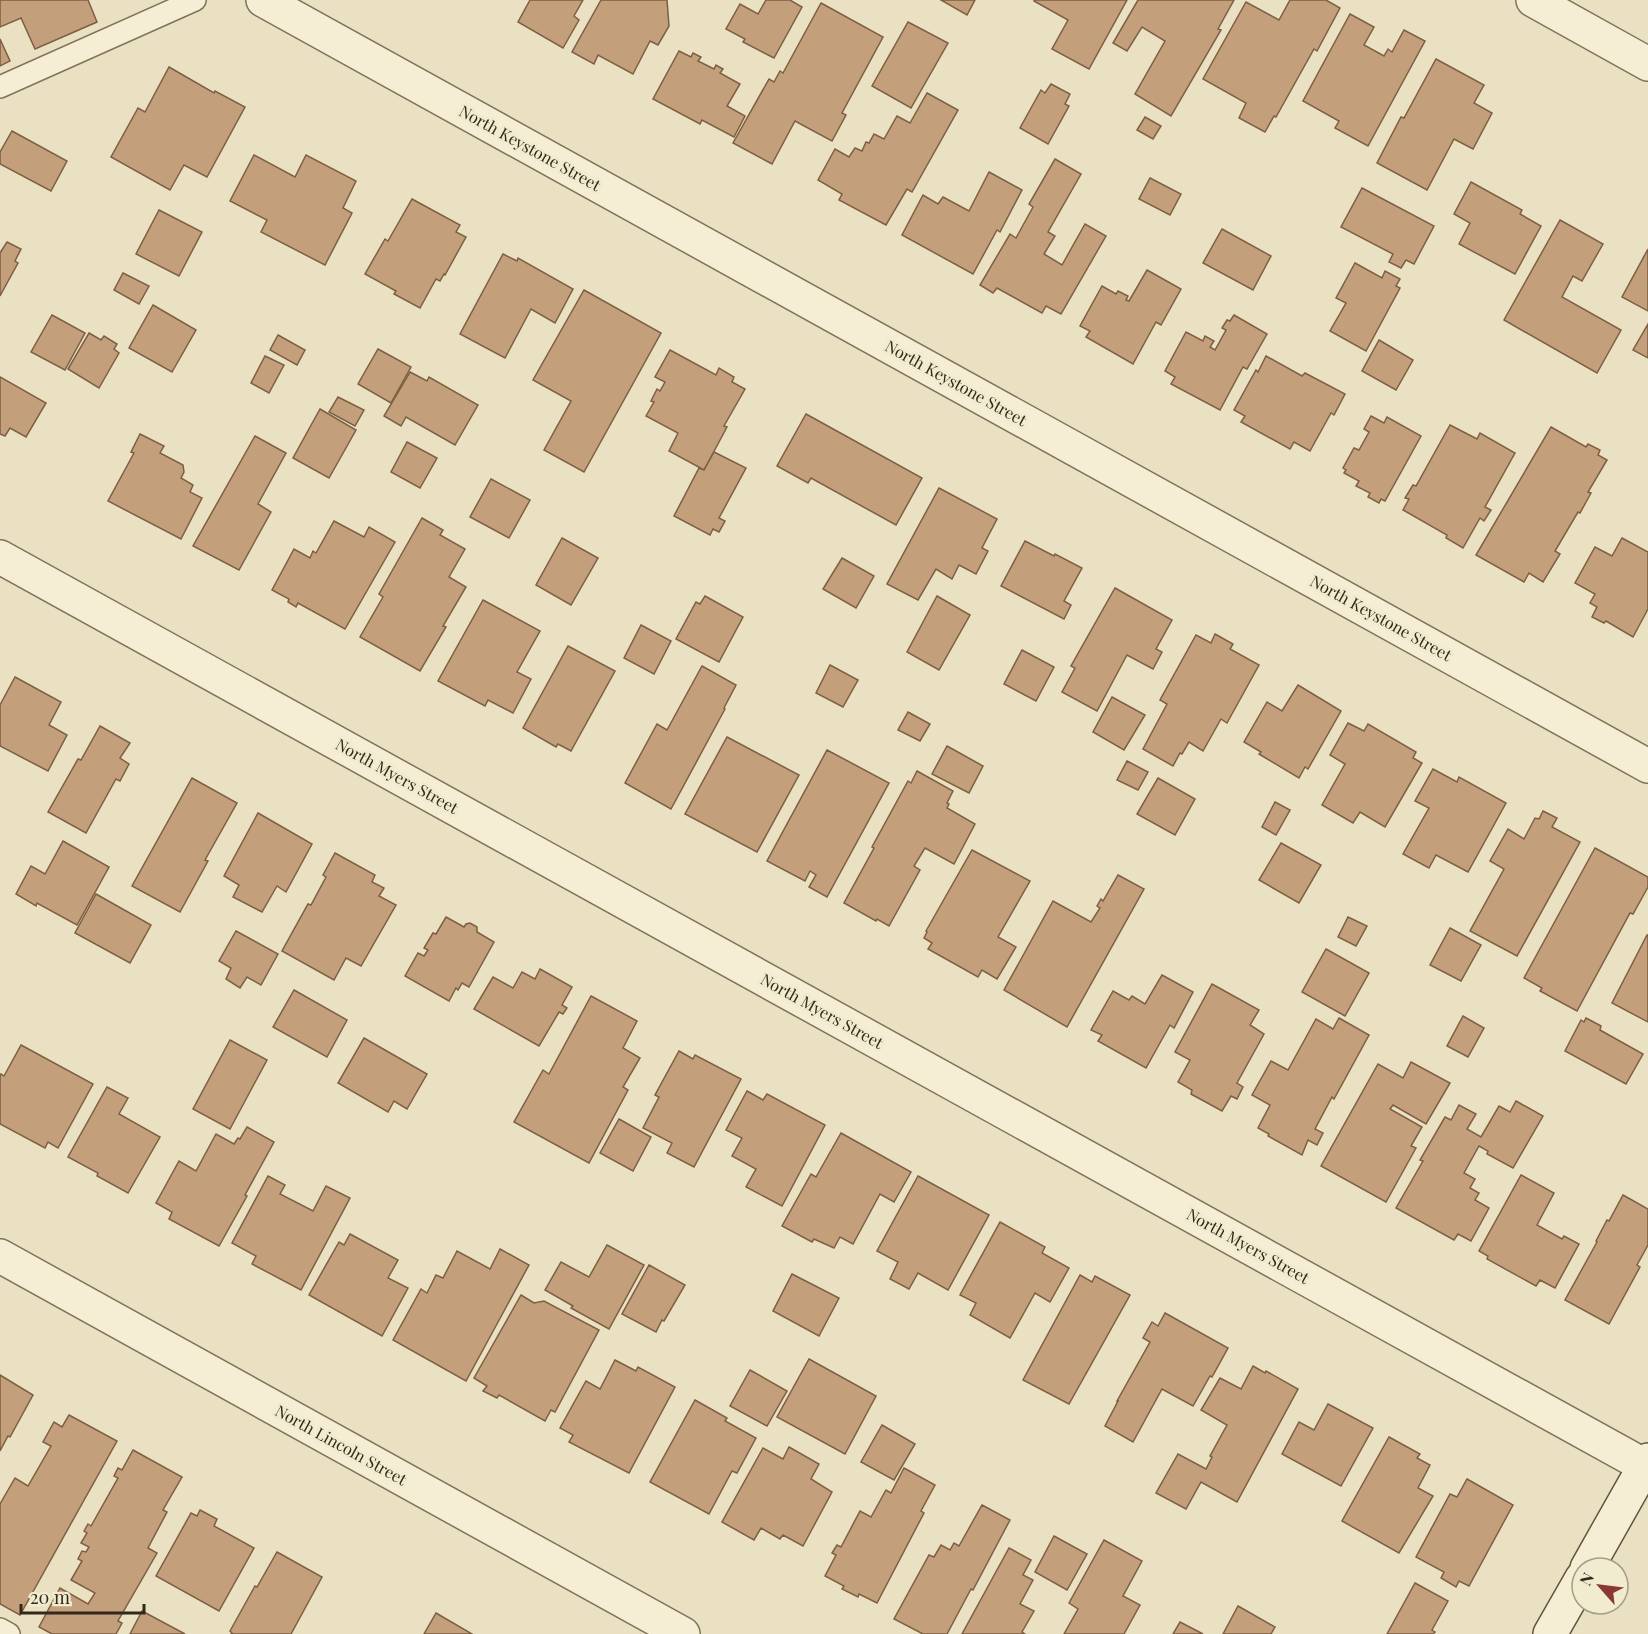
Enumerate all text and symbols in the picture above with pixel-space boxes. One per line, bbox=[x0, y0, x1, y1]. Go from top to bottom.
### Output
street label: North Keystone Street bbox=[456, 100, 605, 195]
street label: North Keystone Street bbox=[882, 335, 1031, 430]
street label: North Keystone Street bbox=[1307, 570, 1456, 665]
street label: North Myers Street bbox=[332, 733, 462, 818]
street label: North Myers Street bbox=[757, 968, 887, 1053]
street label: North Myers Street bbox=[1183, 1203, 1313, 1288]
street label: North Lincoln Street bbox=[272, 1400, 411, 1490]
north arrow bbox=[1570, 1556, 1630, 1616]
text: N bbox=[1574, 1568, 1599, 1589]
scale bar bbox=[21, 1577, 144, 1615]
text: 20 m bbox=[30, 1585, 70, 1609]

